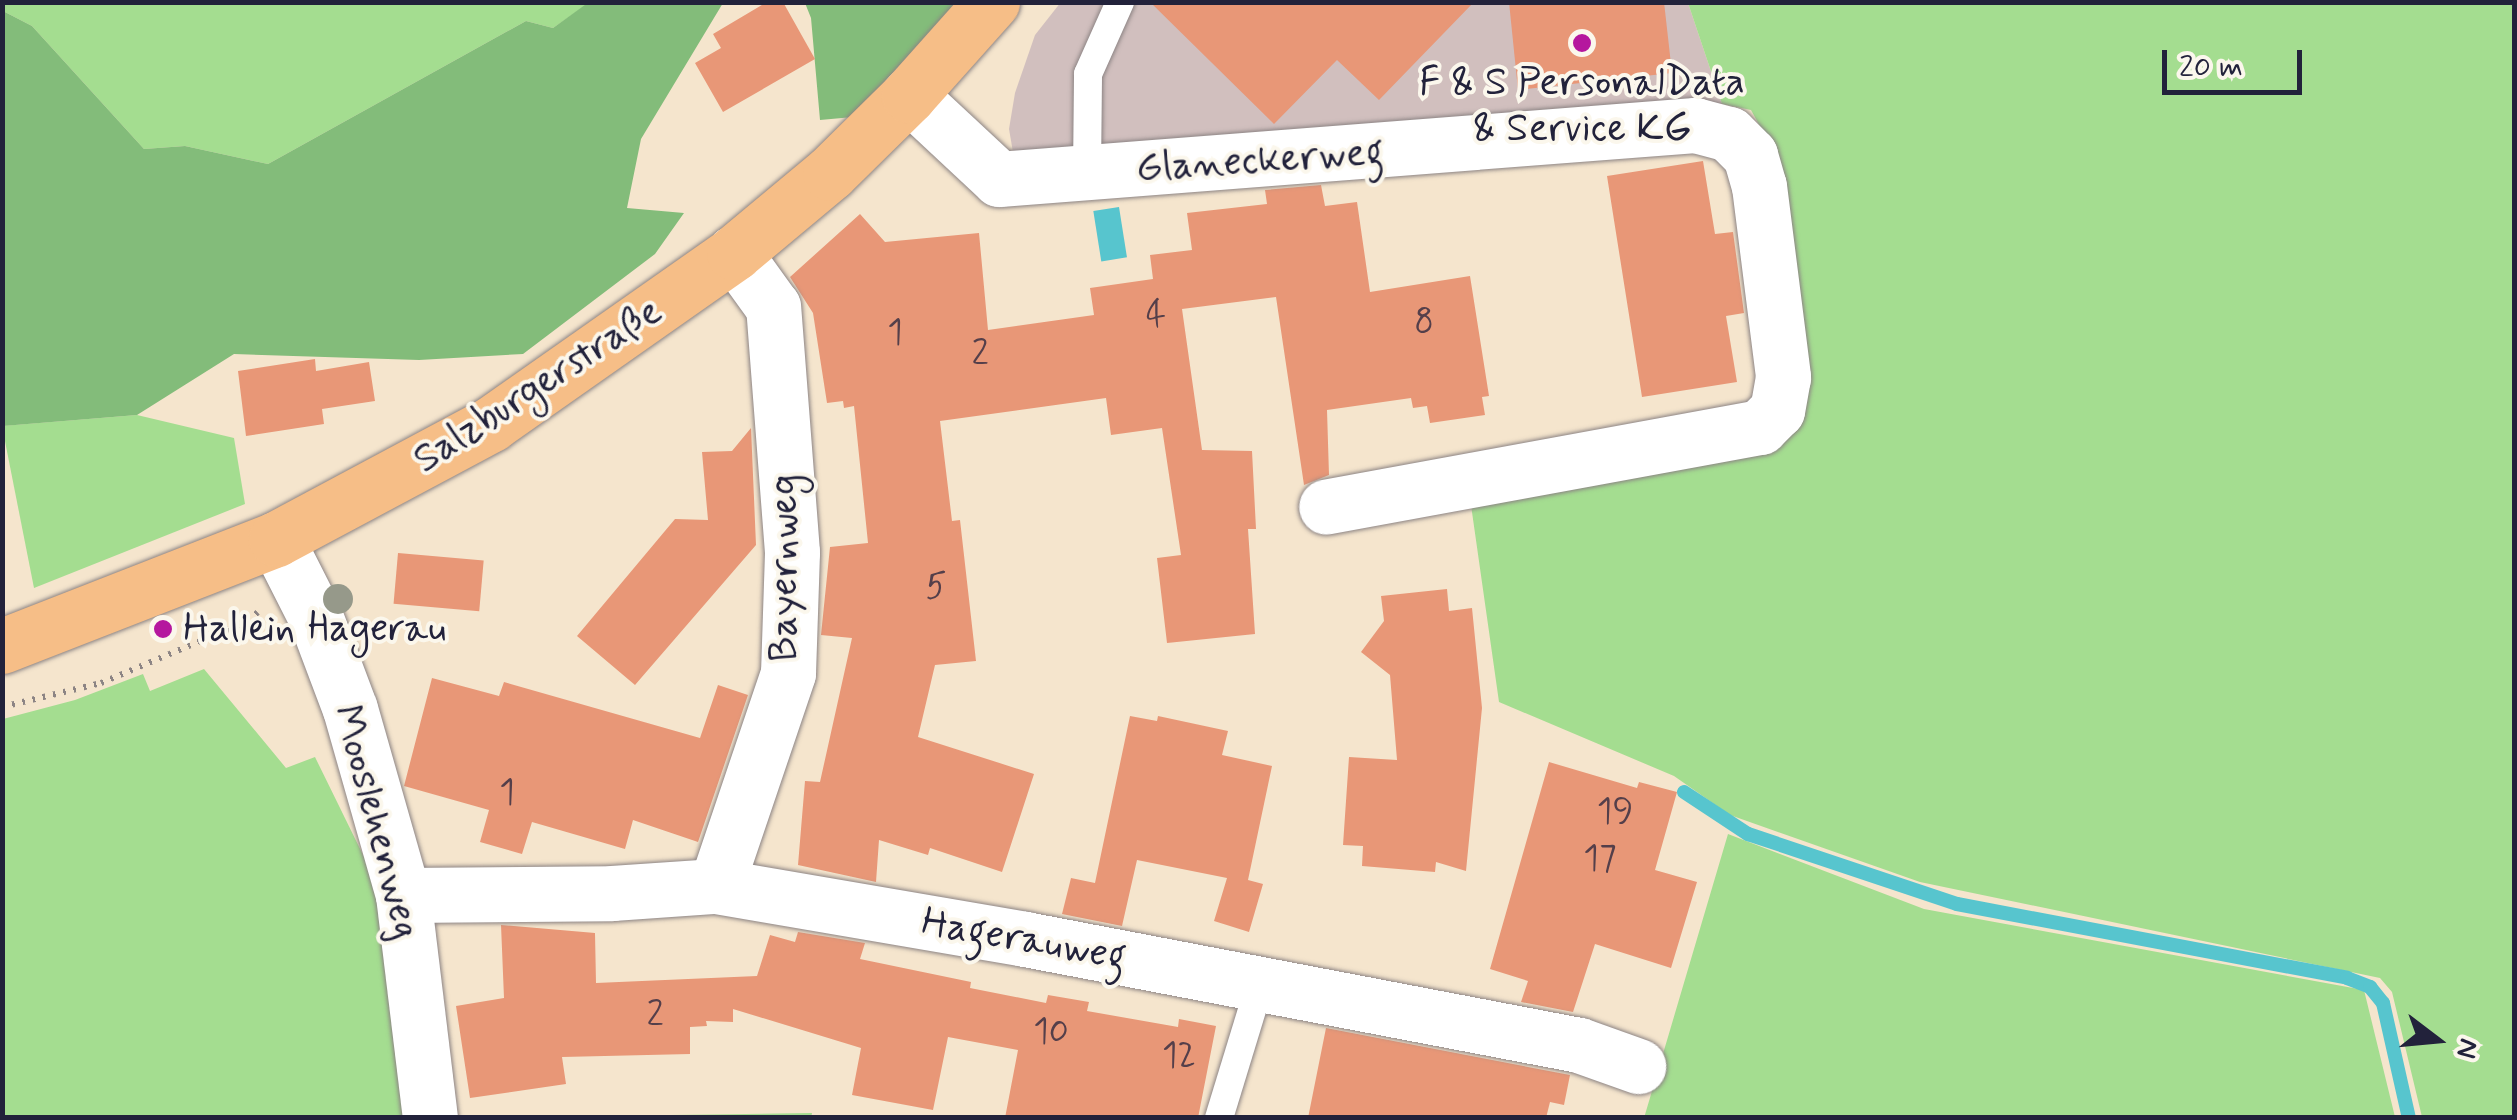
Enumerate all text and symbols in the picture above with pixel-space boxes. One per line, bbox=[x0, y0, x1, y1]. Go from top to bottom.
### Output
scale bar bbox=[2167, 30, 2307, 92]
marker: F & S PersonalData & Service KG bbox=[1571, 32, 1593, 54]
text: 20 m bbox=[2179, 48, 2243, 87]
place label: F & S PersonalData & Service KG bbox=[1416, 59, 1748, 153]
street label: Glaneckerweg bbox=[1134, 128, 1386, 194]
street label: Salzburgerstraße bbox=[405, 288, 671, 484]
house number: 4 bbox=[1146, 294, 1166, 336]
house number: 8 bbox=[1414, 301, 1434, 343]
house number: 1 bbox=[887, 312, 903, 354]
house number: 2 bbox=[971, 333, 989, 375]
street label: Bayernweg bbox=[761, 474, 809, 662]
house number: 5 bbox=[926, 566, 946, 608]
place label: Hallein Hagerau bbox=[183, 605, 449, 653]
marker: Hallein Hagerau bbox=[152, 618, 174, 640]
street label: Mooslehenweg bbox=[322, 700, 430, 944]
house number: 1 bbox=[499, 772, 515, 814]
house number: 19 bbox=[1597, 791, 1633, 833]
house number: 17 bbox=[1583, 838, 1617, 880]
street label: Hagerauweg bbox=[918, 898, 1130, 982]
north arrow bbox=[2387, 990, 2487, 1090]
house number: 2 bbox=[646, 994, 664, 1036]
house number: 10 bbox=[1033, 1011, 1069, 1053]
text: N bbox=[2446, 1034, 2487, 1062]
house number: 12 bbox=[1162, 1035, 1196, 1077]

